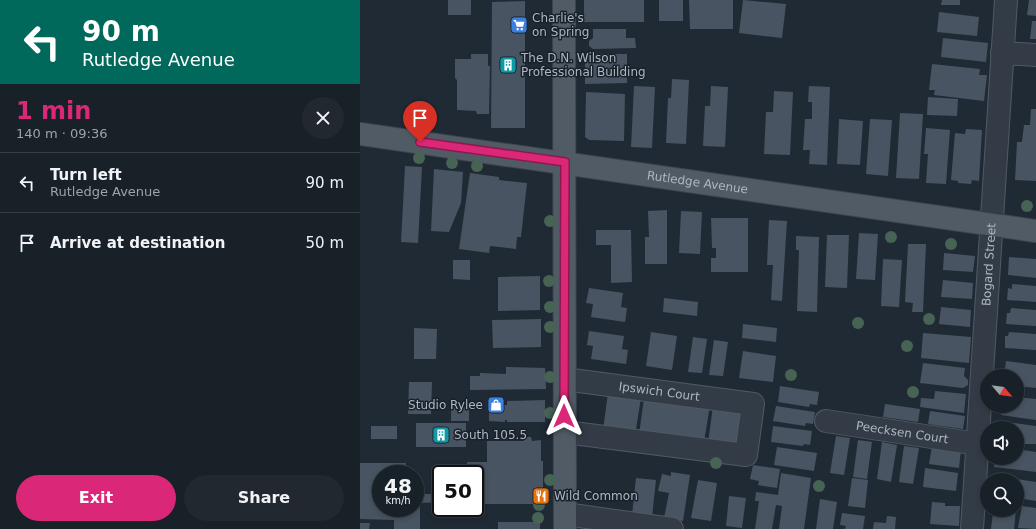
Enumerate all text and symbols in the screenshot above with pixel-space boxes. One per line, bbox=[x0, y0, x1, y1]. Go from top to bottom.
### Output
place label: Charlie's on Spring bbox=[532, 11, 590, 39]
text: 90 m bbox=[82, 15, 160, 48]
supermarket icon: Charlie's on Spring bbox=[509, 15, 529, 35]
icon: left bbox=[16, 16, 68, 68]
text: Rutledge Avenue bbox=[82, 49, 235, 70]
place label: The D.N. Wilson Professional Building bbox=[520, 51, 646, 79]
building icon: The D.N. Wilson Professional Building bbox=[498, 55, 518, 75]
text: 1 min bbox=[16, 97, 91, 125]
button: close bbox=[302, 97, 344, 139]
pin bbox=[403, 101, 437, 142]
icon: arrive bbox=[409, 107, 431, 129]
text: 140 m · 09:36 bbox=[16, 126, 107, 141]
text: Turn left bbox=[50, 166, 122, 184]
street label: Rutledge Avenue bbox=[646, 168, 749, 197]
icon: left bbox=[16, 172, 38, 194]
text: 90 m bbox=[306, 174, 344, 192]
text: Rutledge Avenue bbox=[50, 184, 160, 199]
street label: Bogard Street bbox=[979, 222, 999, 307]
icon: arrive bbox=[16, 232, 38, 254]
text: Arrive at destination bbox=[50, 234, 225, 252]
text: 50 m bbox=[306, 234, 344, 252]
north arrow bbox=[980, 369, 1024, 413]
map controls bbox=[980, 369, 1024, 517]
street label: Ipswich Court bbox=[618, 379, 701, 404]
shop icon: Studio Rylee bbox=[486, 395, 506, 415]
position arrow bbox=[543, 395, 585, 437]
place label: Studio Rylee bbox=[408, 398, 483, 412]
street label: Peecksen Court bbox=[855, 419, 950, 446]
button: sound bbox=[980, 421, 1024, 465]
building icon: South 105.5 bbox=[431, 425, 451, 445]
place label: South 105.5 bbox=[454, 428, 527, 442]
speed limit sign: 50 bbox=[432, 465, 484, 517]
button: search bbox=[980, 473, 1024, 517]
text: 48 bbox=[384, 474, 412, 498]
button: Exit bbox=[16, 475, 176, 521]
button: Share bbox=[184, 475, 344, 521]
restaurant icon: Wild Common bbox=[531, 486, 551, 506]
place label: Wild Common bbox=[554, 489, 638, 503]
text: km/h bbox=[385, 495, 411, 506]

